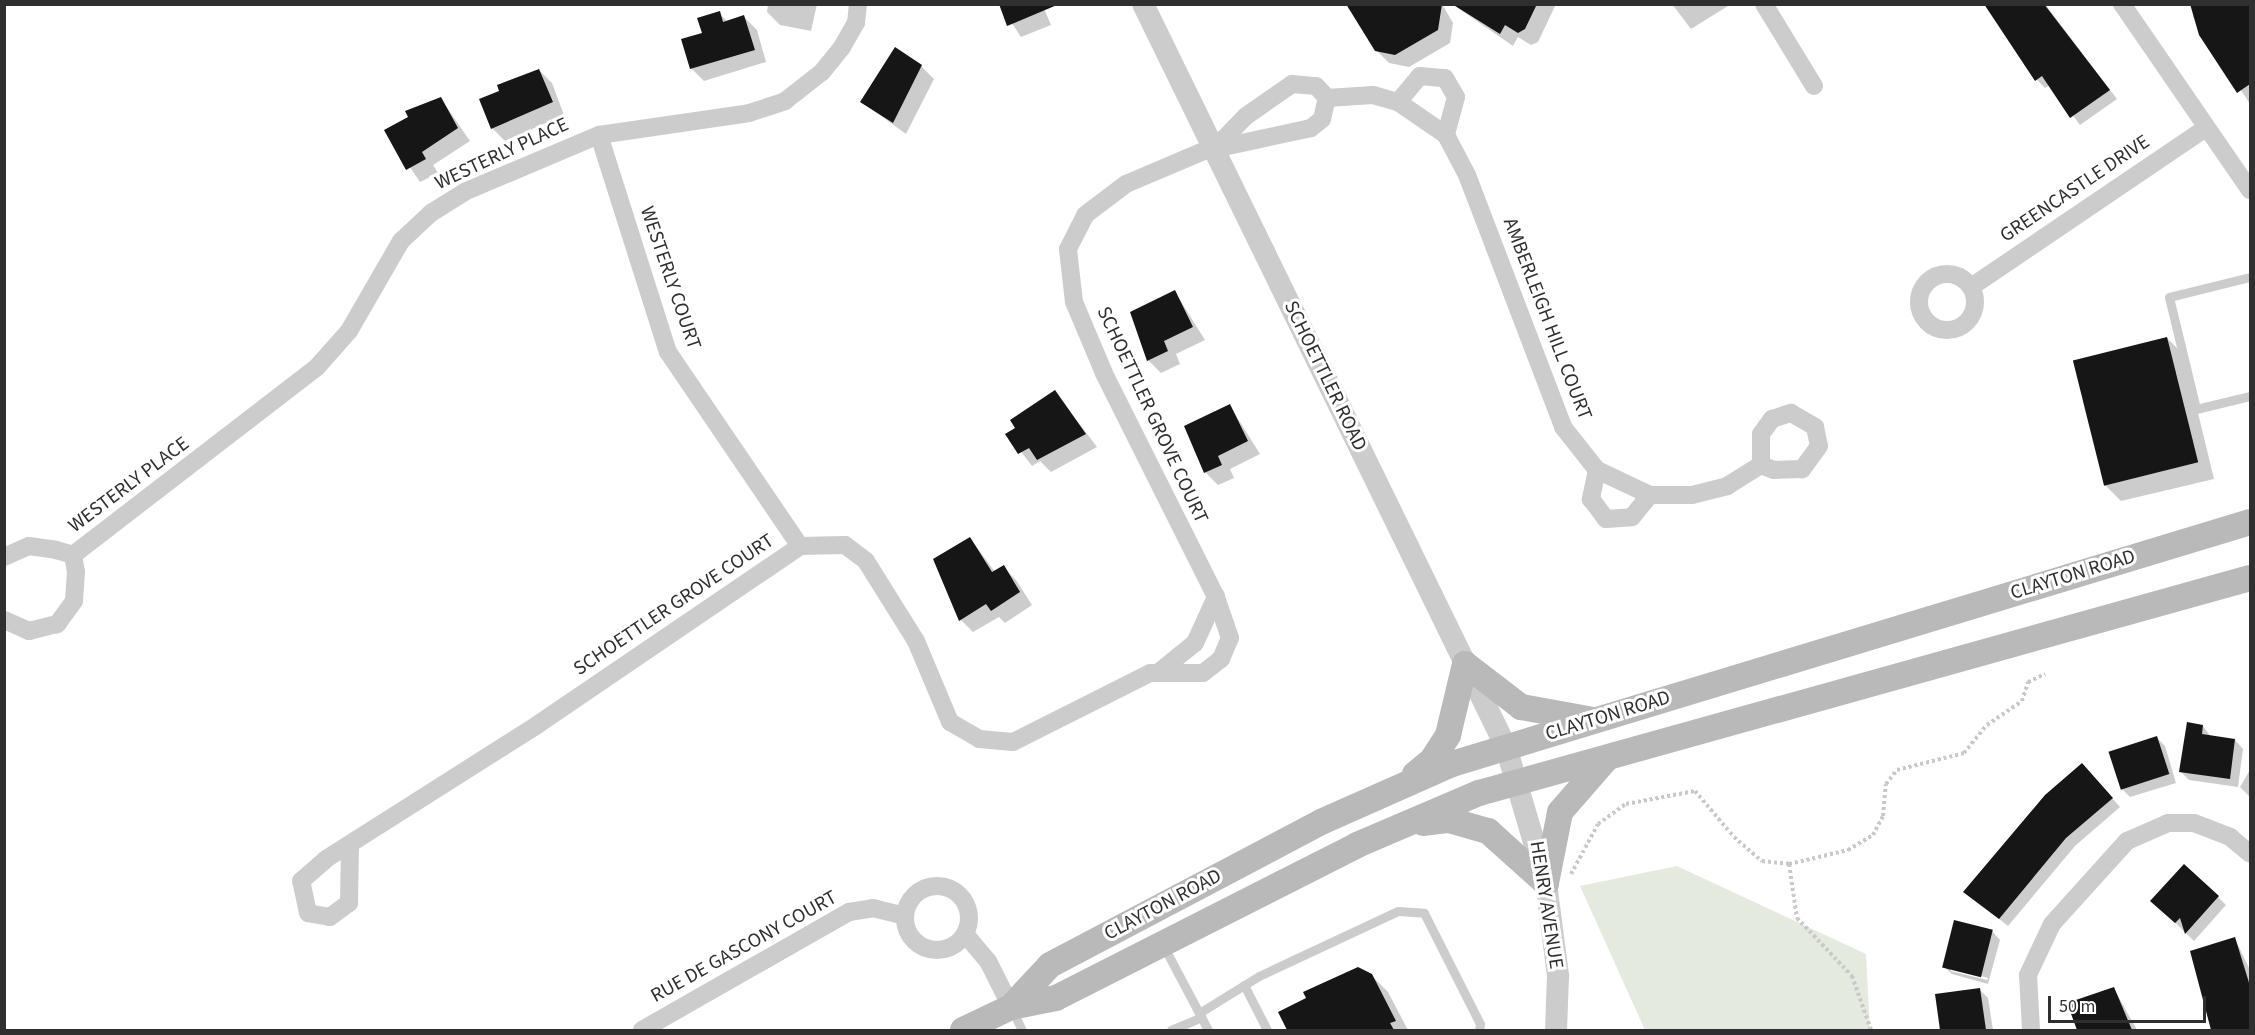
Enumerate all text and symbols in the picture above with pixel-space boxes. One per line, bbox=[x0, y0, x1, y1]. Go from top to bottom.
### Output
street label: WESTERLY PLACE bbox=[431, 113, 573, 195]
street label: GREENCASTLE DRIVE bbox=[1996, 130, 2154, 248]
street label: WESTERLY COURT bbox=[634, 203, 706, 353]
street label: AMBERLEIGH HILL COURT bbox=[1497, 215, 1597, 423]
street label: SCHOETTLER ROAD bbox=[1278, 297, 1372, 455]
street label: SCHOETTLER GROVE COURT bbox=[1091, 303, 1213, 527]
street label: WESTERLY PLACE bbox=[64, 432, 194, 538]
street label: SCHOETTLER GROVE COURT bbox=[569, 529, 779, 681]
street label: CLAYTON ROAD bbox=[2008, 545, 2138, 605]
street label: CLAYTON ROAD bbox=[1543, 686, 1673, 746]
street label: HENRY AVENUE bbox=[1524, 839, 1568, 971]
street label: CLAYTON ROAD bbox=[1100, 864, 1226, 946]
street label: RUE DE GASCONY COURT bbox=[647, 886, 841, 1008]
scale bar bbox=[2051, 984, 2208, 1022]
text: 50 m bbox=[2059, 994, 2095, 1019]

